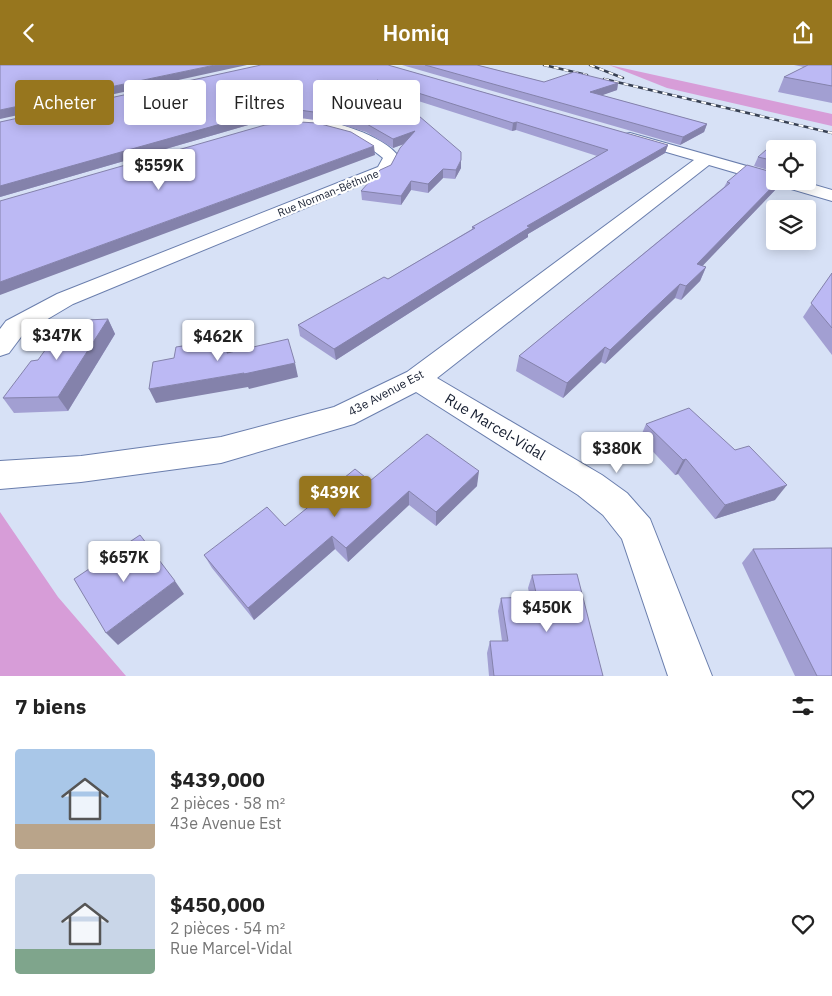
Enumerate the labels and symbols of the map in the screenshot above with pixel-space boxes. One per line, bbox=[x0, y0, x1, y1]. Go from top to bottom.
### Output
pin: $559K bbox=[124, 149, 194, 191]
street label: Rue Norman-Béthune bbox=[275, 166, 381, 220]
pin: $347K bbox=[22, 319, 92, 361]
pin: $462K bbox=[183, 319, 253, 362]
street label: 43e Avenue Est bbox=[345, 366, 426, 419]
street label: Rue Marcel-Vidal bbox=[441, 389, 549, 464]
pin: $380K bbox=[582, 431, 652, 474]
pin: $439K bbox=[300, 475, 370, 518]
pin: $657K bbox=[89, 541, 159, 583]
pin: $450K bbox=[512, 591, 582, 633]

